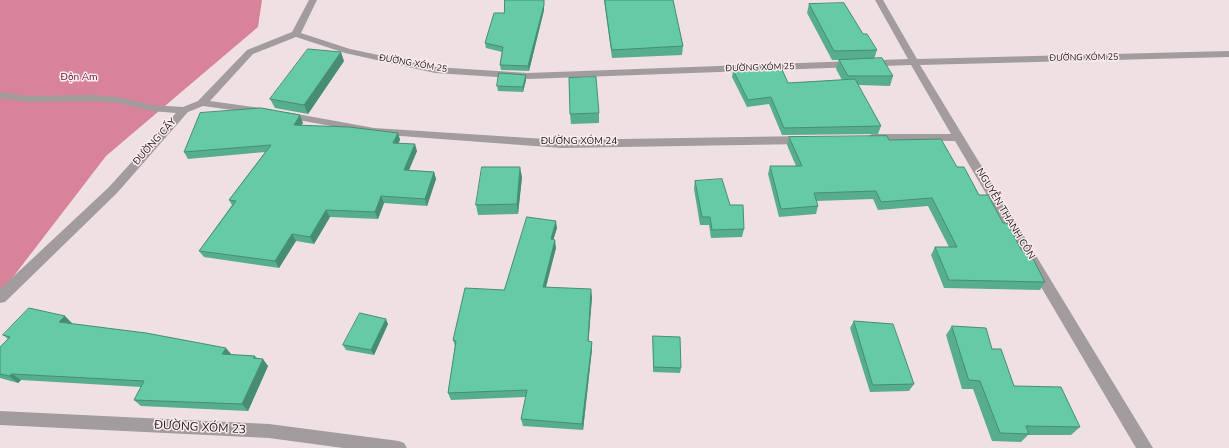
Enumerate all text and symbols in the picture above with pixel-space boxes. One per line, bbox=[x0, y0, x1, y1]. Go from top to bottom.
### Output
street label: ĐƯỜNG XÓM 25 bbox=[1049, 52, 1119, 64]
street label: ĐƯỜNG XÓM 25 bbox=[378, 53, 448, 75]
street label: ĐƯỜNG XÓM 25 bbox=[725, 61, 795, 75]
park label: Độn Am bbox=[60, 72, 98, 84]
street label: ĐƯỜNG CẤY bbox=[131, 116, 179, 168]
street label: ĐƯỜNG XÓM 24 bbox=[541, 136, 617, 148]
street label: NGUYỄN THANH CÔN bbox=[973, 166, 1037, 262]
street label: ĐƯỜNG XÓM 23 bbox=[154, 418, 246, 438]

